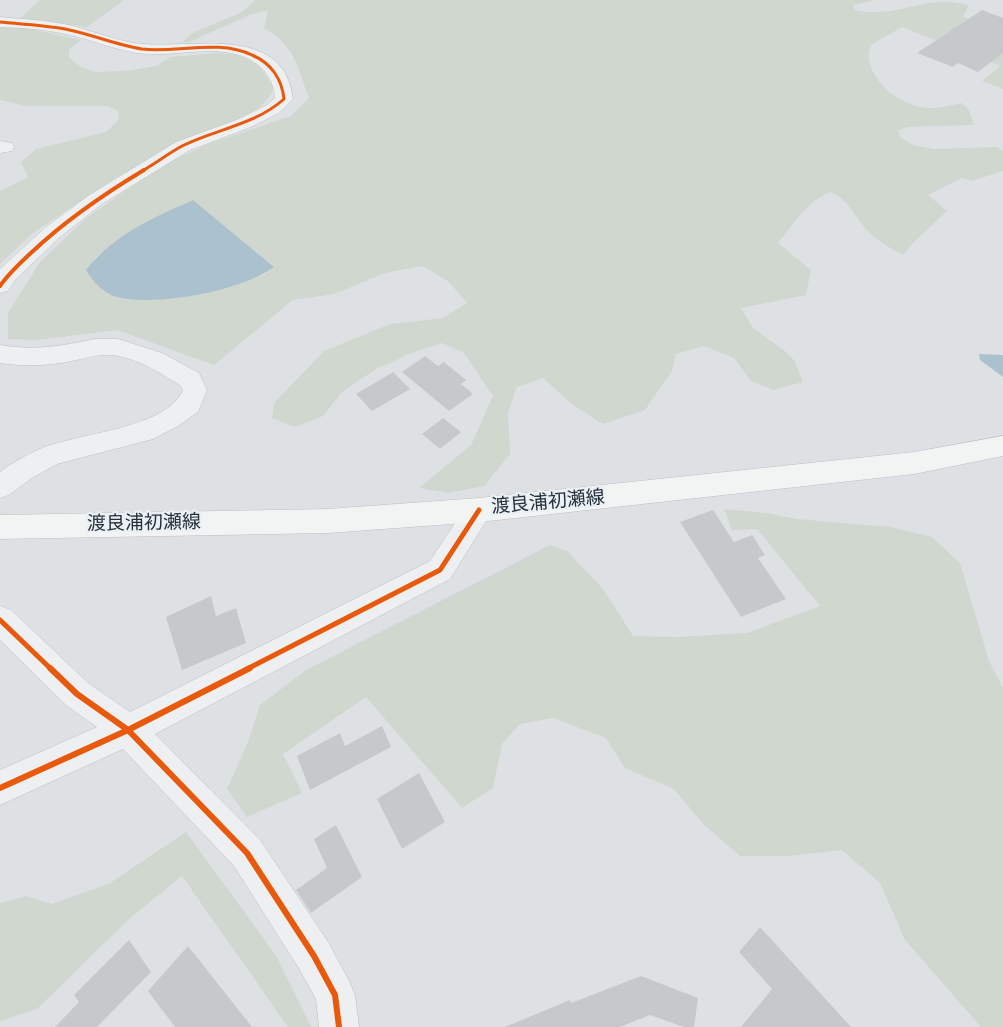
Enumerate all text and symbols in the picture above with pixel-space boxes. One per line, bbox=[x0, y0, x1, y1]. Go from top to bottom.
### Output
street label: 渡良浦初瀬線 bbox=[490, 487, 606, 519]
street label: 渡良浦初瀬線 bbox=[87, 512, 201, 536]

